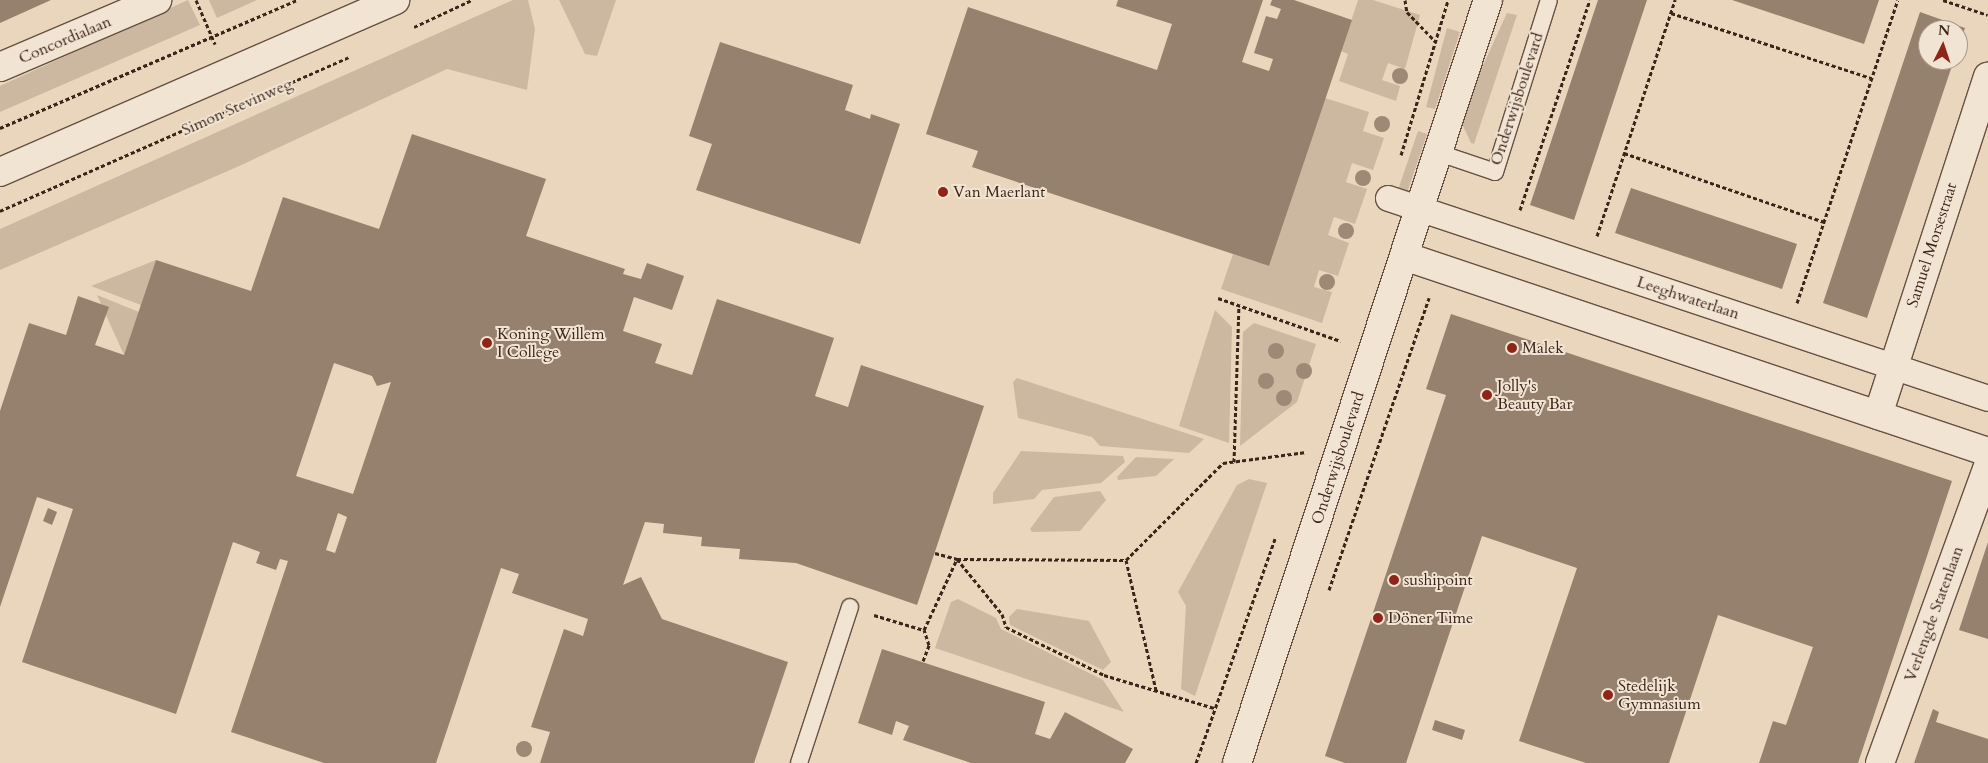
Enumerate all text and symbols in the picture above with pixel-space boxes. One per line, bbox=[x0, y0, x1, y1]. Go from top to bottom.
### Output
street label: Concordialaan bbox=[16, 12, 114, 68]
north arrow bbox=[1918, 20, 1968, 70]
text: N bbox=[1937, 21, 1951, 40]
street label: Onderwijsboulevard bbox=[1486, 30, 1548, 168]
street label: Simon Stevinweg bbox=[179, 74, 295, 140]
street label: Samuel Morsestraat bbox=[1903, 180, 1961, 310]
place label: Van Maerlant bbox=[953, 182, 1045, 202]
marker: Van Maerlant bbox=[937, 186, 949, 198]
street label: Leeghwaterlaan bbox=[1634, 272, 1742, 324]
place label: Koning Willem I College bbox=[497, 324, 605, 362]
marker: Koning Willem I College bbox=[481, 337, 493, 349]
place label: Malek bbox=[1522, 338, 1564, 358]
marker: Malek bbox=[1506, 342, 1518, 354]
place label: Jolly's Beauty Bar bbox=[1497, 376, 1572, 414]
street label: Onderwijsboulevard bbox=[1307, 389, 1369, 527]
marker: Jolly's Beauty Bar bbox=[1481, 389, 1493, 401]
street label: Verlengde Statenlaan bbox=[1901, 544, 1967, 684]
place label: sushipoint bbox=[1404, 570, 1473, 590]
marker: sushipoint bbox=[1388, 574, 1400, 586]
place label: Döner Time bbox=[1388, 608, 1473, 628]
marker: Döner Time bbox=[1372, 612, 1384, 624]
place label: Stedelijk Gymnasium bbox=[1618, 676, 1701, 714]
marker: Stedelijk Gymnasium bbox=[1602, 689, 1614, 701]

